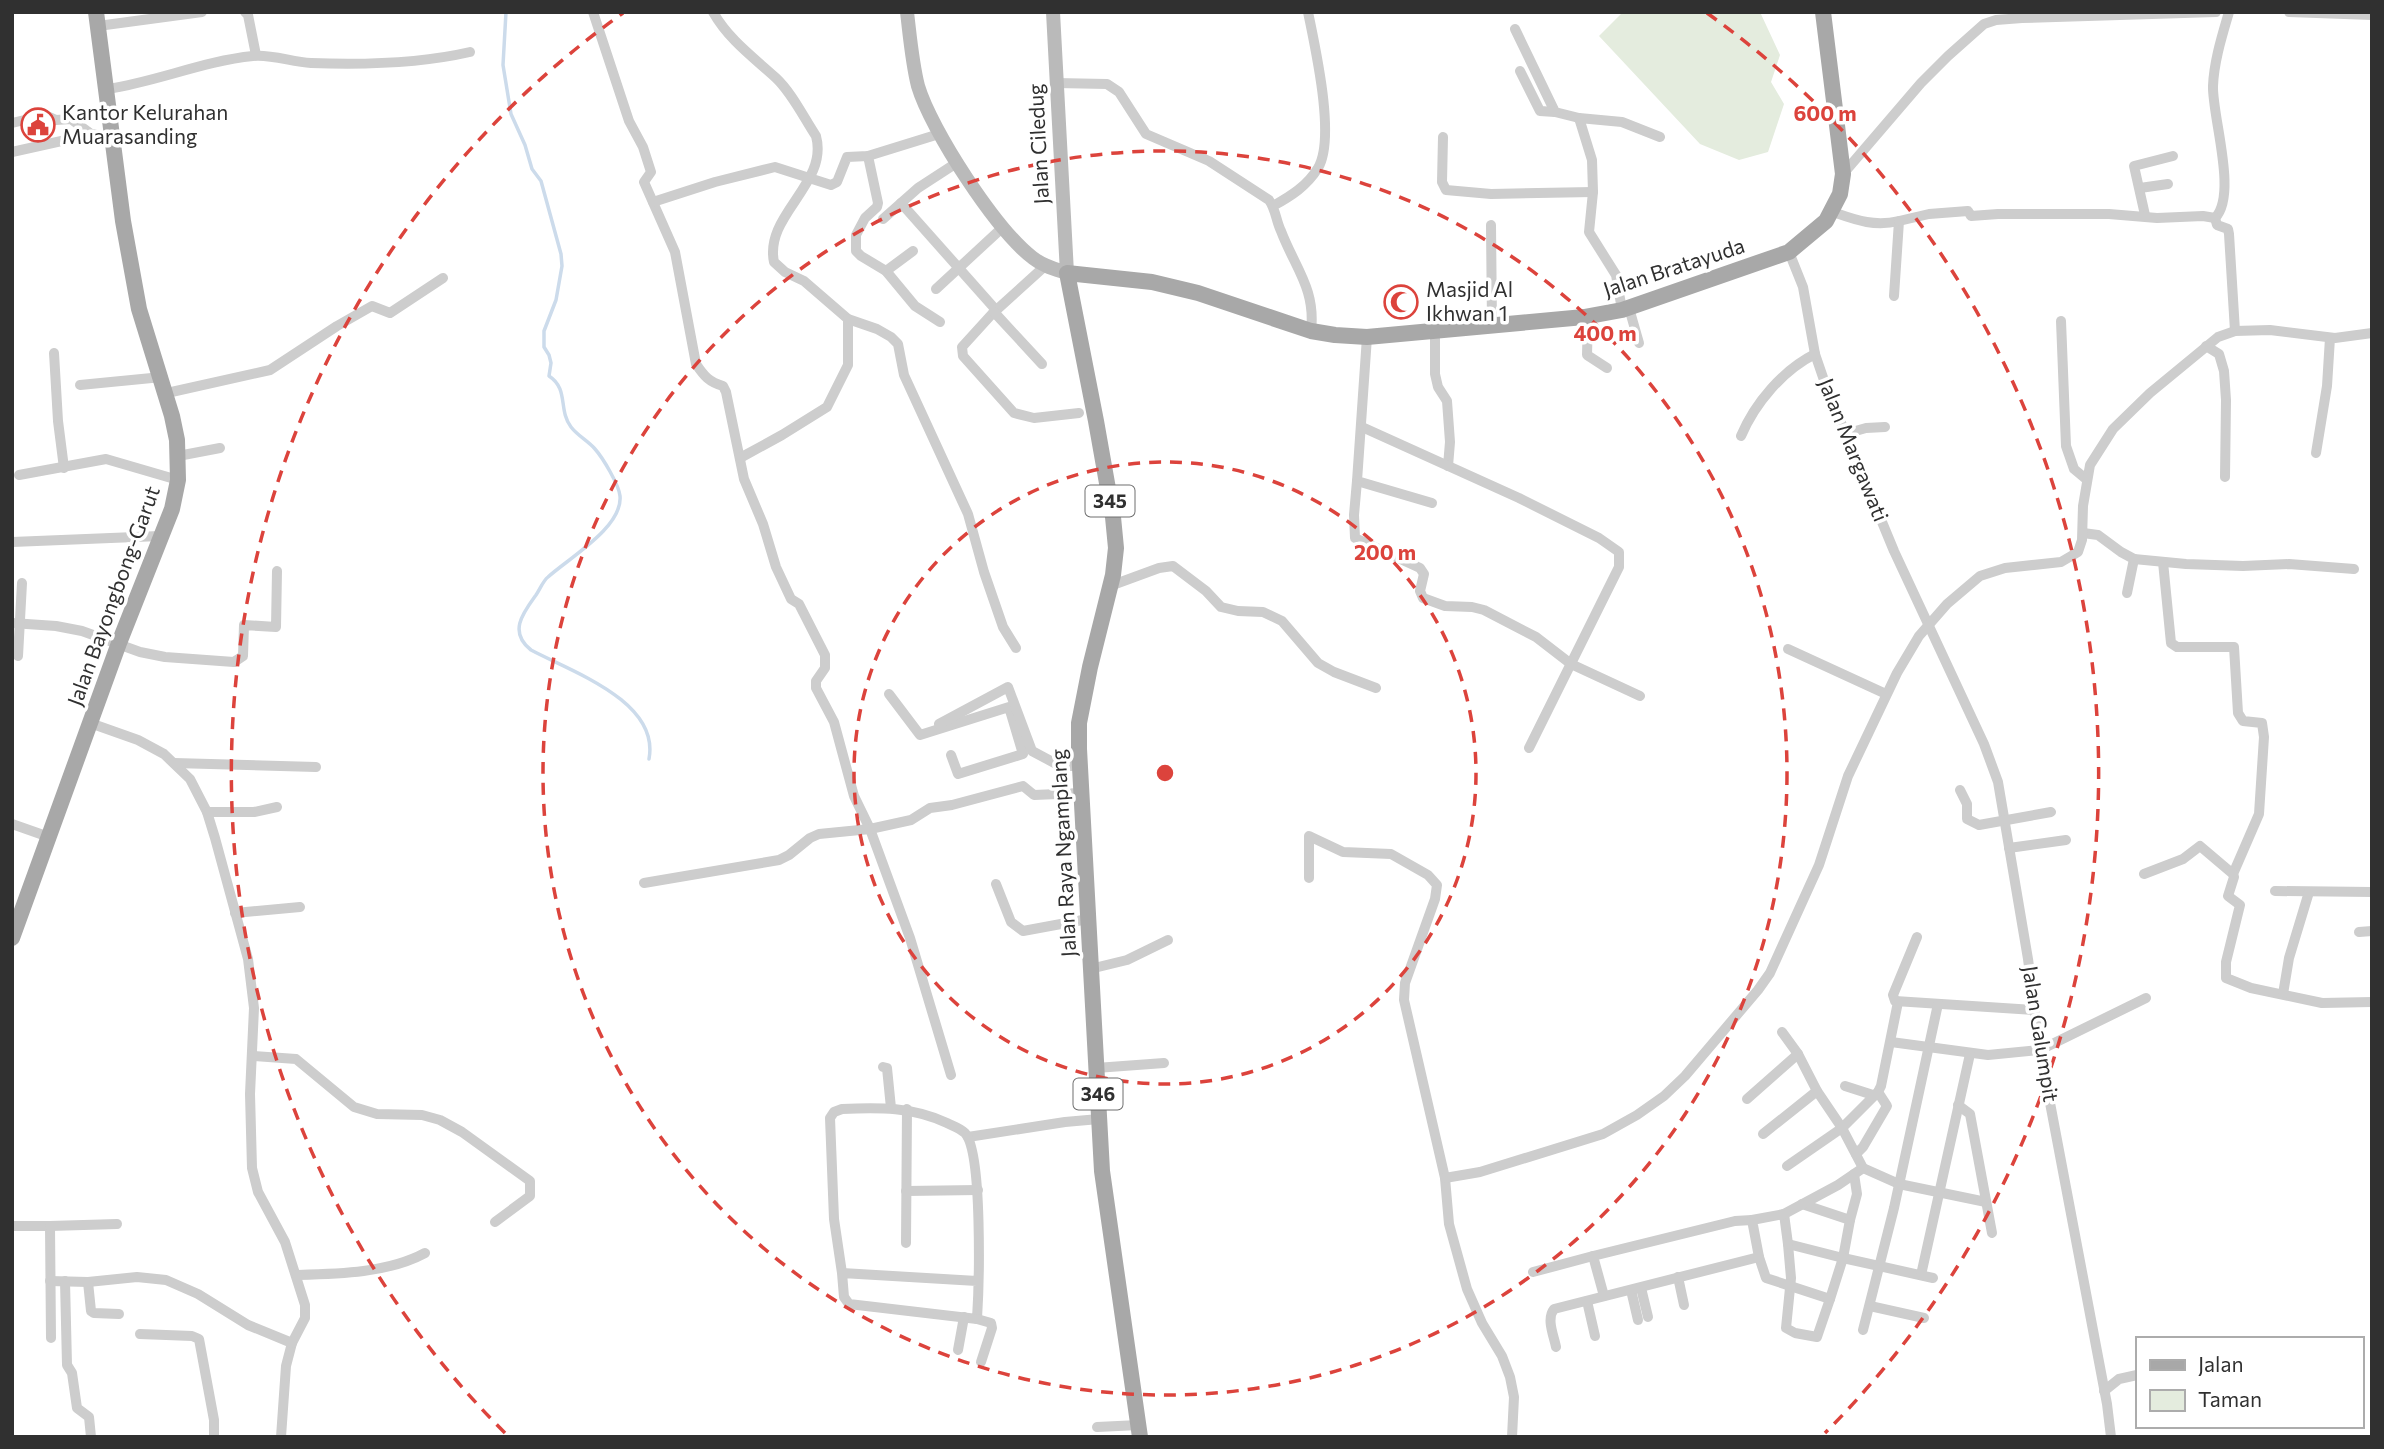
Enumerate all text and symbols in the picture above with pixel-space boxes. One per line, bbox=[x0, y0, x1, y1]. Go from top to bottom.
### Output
street label: Jalan Ciledug bbox=[1022, 83, 1053, 205]
place label: Kantor Kelurahan Muarasanding bbox=[62, 99, 228, 148]
text: 600 m bbox=[1793, 100, 1857, 125]
public building icon: Kantor Kelurahan Muarasanding bbox=[19, 106, 57, 144]
street label: Jalan Bratayuda bbox=[1600, 232, 1747, 301]
place label: Masjid Al Ikhwan 1 bbox=[1426, 276, 1513, 325]
mosque icon: Masjid Al Ikhwan 1 bbox=[1382, 283, 1420, 321]
text: 400 m bbox=[1573, 320, 1637, 345]
street label: Jalan Margawati bbox=[1814, 374, 1895, 525]
street label: Jalan Bayongbong-Garut bbox=[61, 482, 164, 709]
road number: 345 bbox=[1086, 486, 1134, 516]
text: 200 m bbox=[1354, 539, 1416, 564]
street label: Jalan Raya Ngamplang bbox=[1045, 748, 1080, 958]
centre of rings bbox=[1153, 761, 1177, 785]
street label: Jalan Galumpit bbox=[2018, 964, 2065, 1104]
road number: 346 bbox=[1074, 1078, 1122, 1110]
legend bbox=[2136, 1337, 2363, 1428]
text: Jalan bbox=[2198, 1351, 2243, 1376]
text: Taman bbox=[2198, 1386, 2262, 1411]

